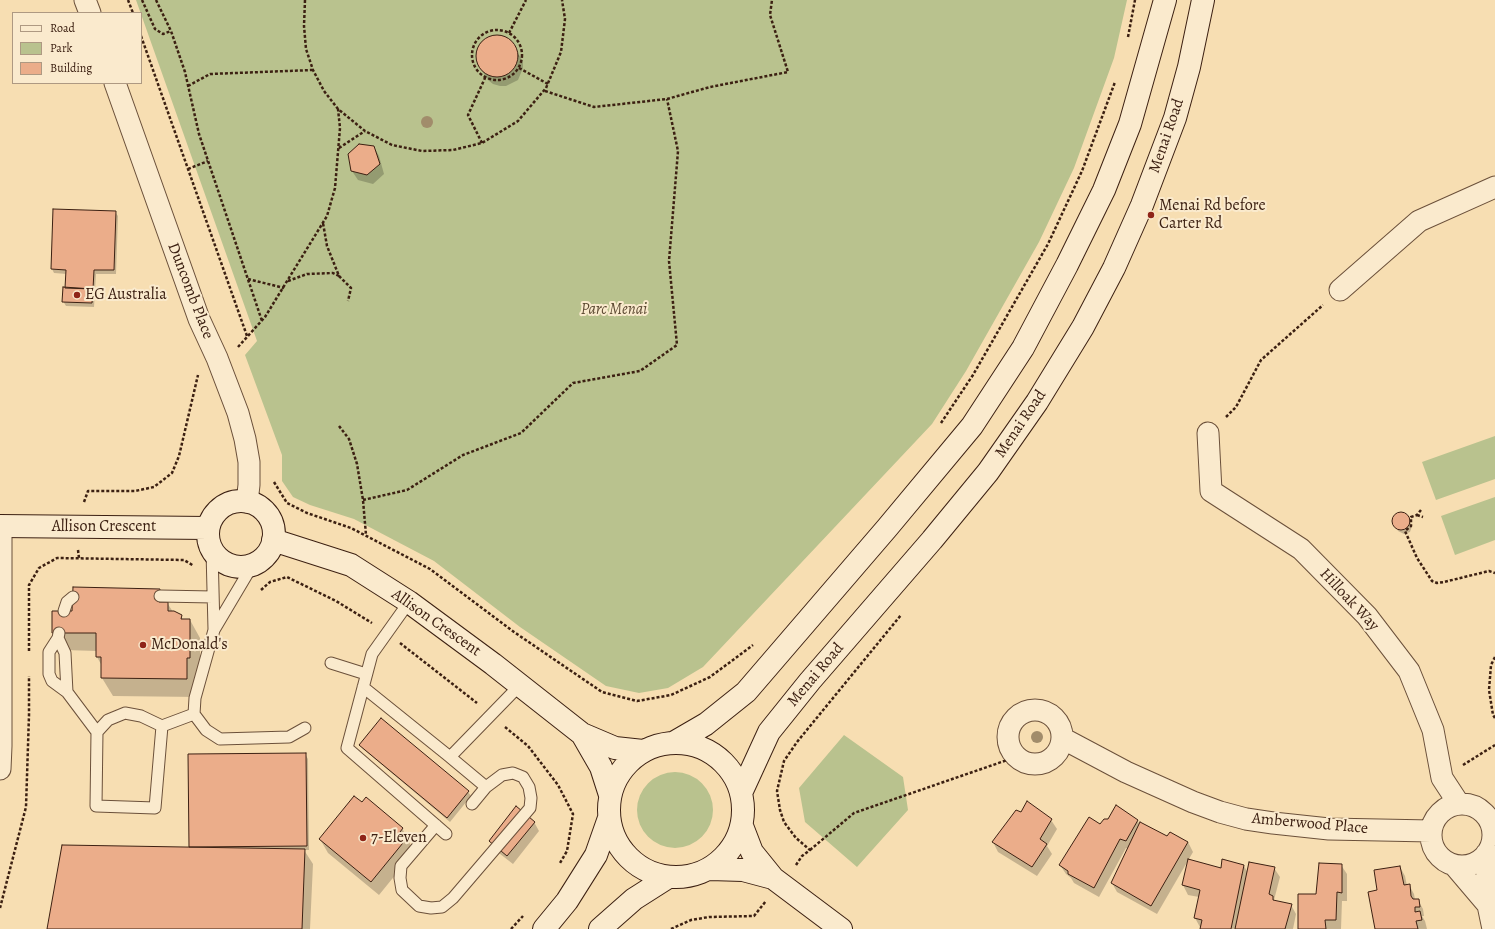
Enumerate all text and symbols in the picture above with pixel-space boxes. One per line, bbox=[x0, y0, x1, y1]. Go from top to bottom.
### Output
legend bbox=[12, 12, 142, 84]
text: Road bbox=[50, 20, 75, 36]
text: Park bbox=[50, 40, 73, 56]
text: Building bbox=[50, 60, 92, 76]
street label: Menai Road bbox=[1145, 96, 1189, 176]
place label: Menai Rd before Carter Rd bbox=[1159, 196, 1266, 234]
marker: Menai Rd before Carter Rd bbox=[1146, 210, 1156, 220]
street label: Duncomb Place bbox=[163, 240, 217, 342]
place label: EG Australia bbox=[85, 285, 167, 305]
marker: EG Australia bbox=[72, 290, 82, 300]
park label: Parc Menai bbox=[581, 300, 647, 320]
street label: Menai Road bbox=[991, 386, 1051, 462]
street label: Allison Crescent bbox=[52, 517, 156, 537]
street label: Hilloak Way bbox=[1315, 565, 1383, 635]
street label: Allison Crescent bbox=[388, 585, 484, 661]
place label: McDonald's bbox=[151, 635, 228, 655]
street label: Menai Road bbox=[784, 639, 848, 711]
marker: McDonald's bbox=[138, 640, 148, 650]
street label: Amberwood Place bbox=[1251, 809, 1369, 839]
place label: 7-Eleven bbox=[371, 828, 427, 848]
marker: 7-Eleven bbox=[358, 833, 368, 843]

